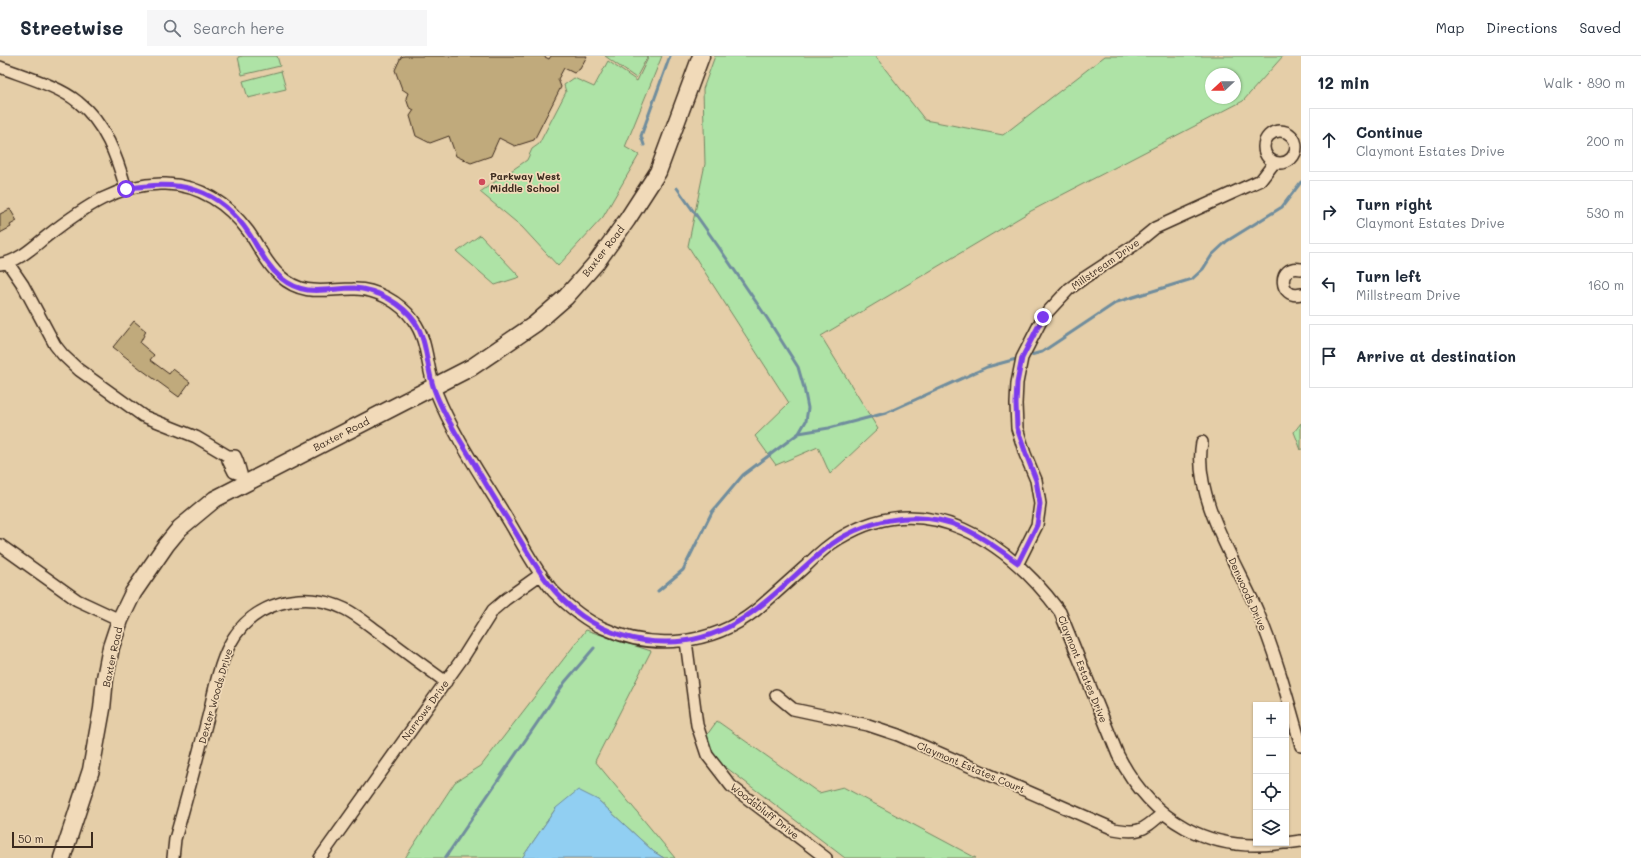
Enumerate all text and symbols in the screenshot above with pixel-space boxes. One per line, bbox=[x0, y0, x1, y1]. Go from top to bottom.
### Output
search box bbox=[147, 10, 427, 46]
text: Streetwise bbox=[20, 15, 123, 40]
icon: search bbox=[161, 17, 183, 39]
text: Search here bbox=[193, 18, 285, 38]
text: Map bbox=[1436, 18, 1464, 37]
text: Directions bbox=[1486, 18, 1557, 37]
text: Saved bbox=[1579, 18, 1621, 37]
north arrow bbox=[1205, 68, 1241, 104]
text: 12 min bbox=[1317, 71, 1369, 93]
text: Walk · 890 m bbox=[1543, 74, 1625, 91]
text: Continue bbox=[1356, 122, 1423, 142]
icon: ahead bbox=[1318, 129, 1340, 151]
text: 200 m bbox=[1586, 132, 1624, 149]
text: Claymont Estates Drive bbox=[1356, 142, 1505, 159]
place label: Parkway West Middle School bbox=[490, 169, 561, 195]
marker: Parkway West Middle School bbox=[477, 177, 487, 187]
route start bbox=[117, 180, 135, 198]
text: Turn right bbox=[1356, 194, 1433, 214]
icon: right bbox=[1318, 201, 1340, 223]
text: 530 m bbox=[1586, 204, 1624, 221]
text: Claymont Estates Drive bbox=[1356, 214, 1505, 231]
street label: Baxter Road bbox=[579, 223, 627, 279]
street label: Millstream Drive bbox=[1068, 235, 1142, 293]
text: Turn left bbox=[1356, 266, 1421, 286]
icon: left bbox=[1318, 273, 1340, 295]
text: 160 m bbox=[1588, 276, 1624, 293]
text: Millstream Drive bbox=[1356, 286, 1460, 303]
route end bbox=[1034, 308, 1052, 326]
icon: arrive bbox=[1318, 345, 1340, 367]
text: Arrive at destination bbox=[1356, 346, 1516, 366]
street label: Baxter Road bbox=[311, 414, 371, 454]
street label: Denwoods Drive bbox=[1226, 555, 1270, 633]
street label: Claymont Estates Drive bbox=[1055, 613, 1111, 725]
street label: Baxter Road bbox=[99, 626, 125, 688]
street label: Dexter Woods Drive bbox=[195, 647, 235, 745]
street label: Narrows Drive bbox=[398, 677, 452, 743]
map controls bbox=[1253, 702, 1289, 846]
button: + bbox=[1253, 702, 1289, 738]
street label: Claymont Estates Court bbox=[915, 738, 1027, 796]
button: − bbox=[1253, 738, 1289, 774]
button: locate bbox=[1253, 774, 1289, 810]
street label: Woodsbluff Drive bbox=[728, 780, 802, 842]
button: layers bbox=[1253, 810, 1289, 846]
scale bar bbox=[12, 830, 93, 849]
text: 50 m bbox=[18, 831, 44, 846]

